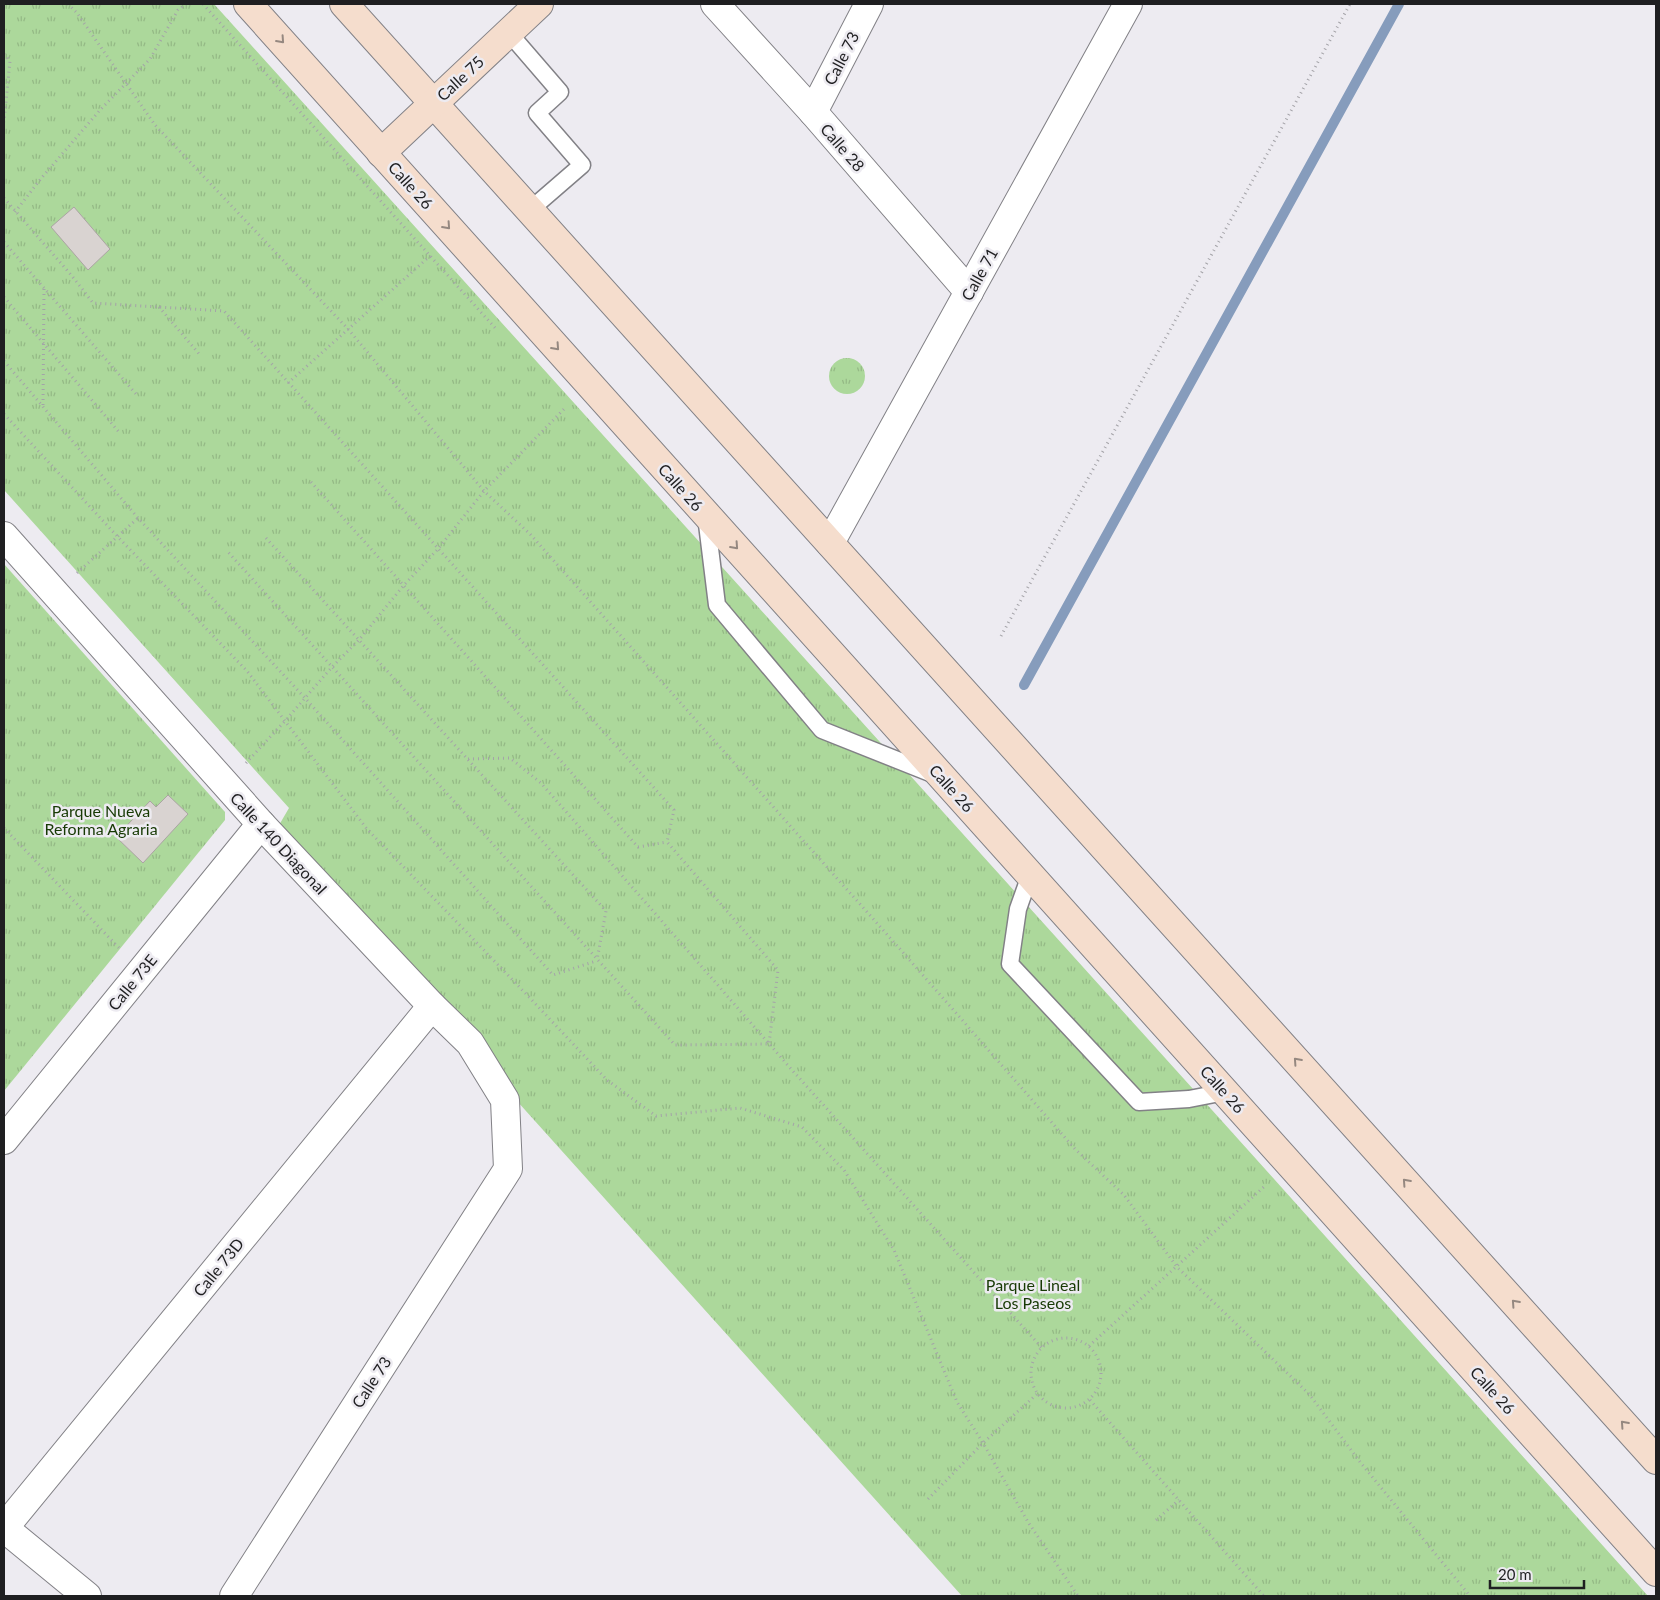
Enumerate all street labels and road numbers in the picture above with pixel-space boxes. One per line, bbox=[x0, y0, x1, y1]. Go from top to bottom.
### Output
street label: Calle 73 bbox=[820, 28, 862, 88]
street label: Calle 75 bbox=[433, 52, 487, 104]
street label: Calle 28 bbox=[817, 119, 869, 175]
street label: Calle 26 bbox=[385, 157, 437, 213]
street label: Calle 71 bbox=[957, 244, 1001, 304]
street label: Calle 26 bbox=[655, 459, 707, 515]
street label: Calle 26 bbox=[926, 760, 978, 816]
street label: Calle 140 Diagonal bbox=[227, 788, 331, 898]
street label: Calle 73E bbox=[104, 950, 160, 1014]
street label: Calle 26 bbox=[1197, 1061, 1249, 1117]
street label: Calle 73D bbox=[189, 1234, 247, 1300]
street label: Calle 73 bbox=[347, 1353, 395, 1411]
street label: Calle 26 bbox=[1467, 1362, 1519, 1418]

